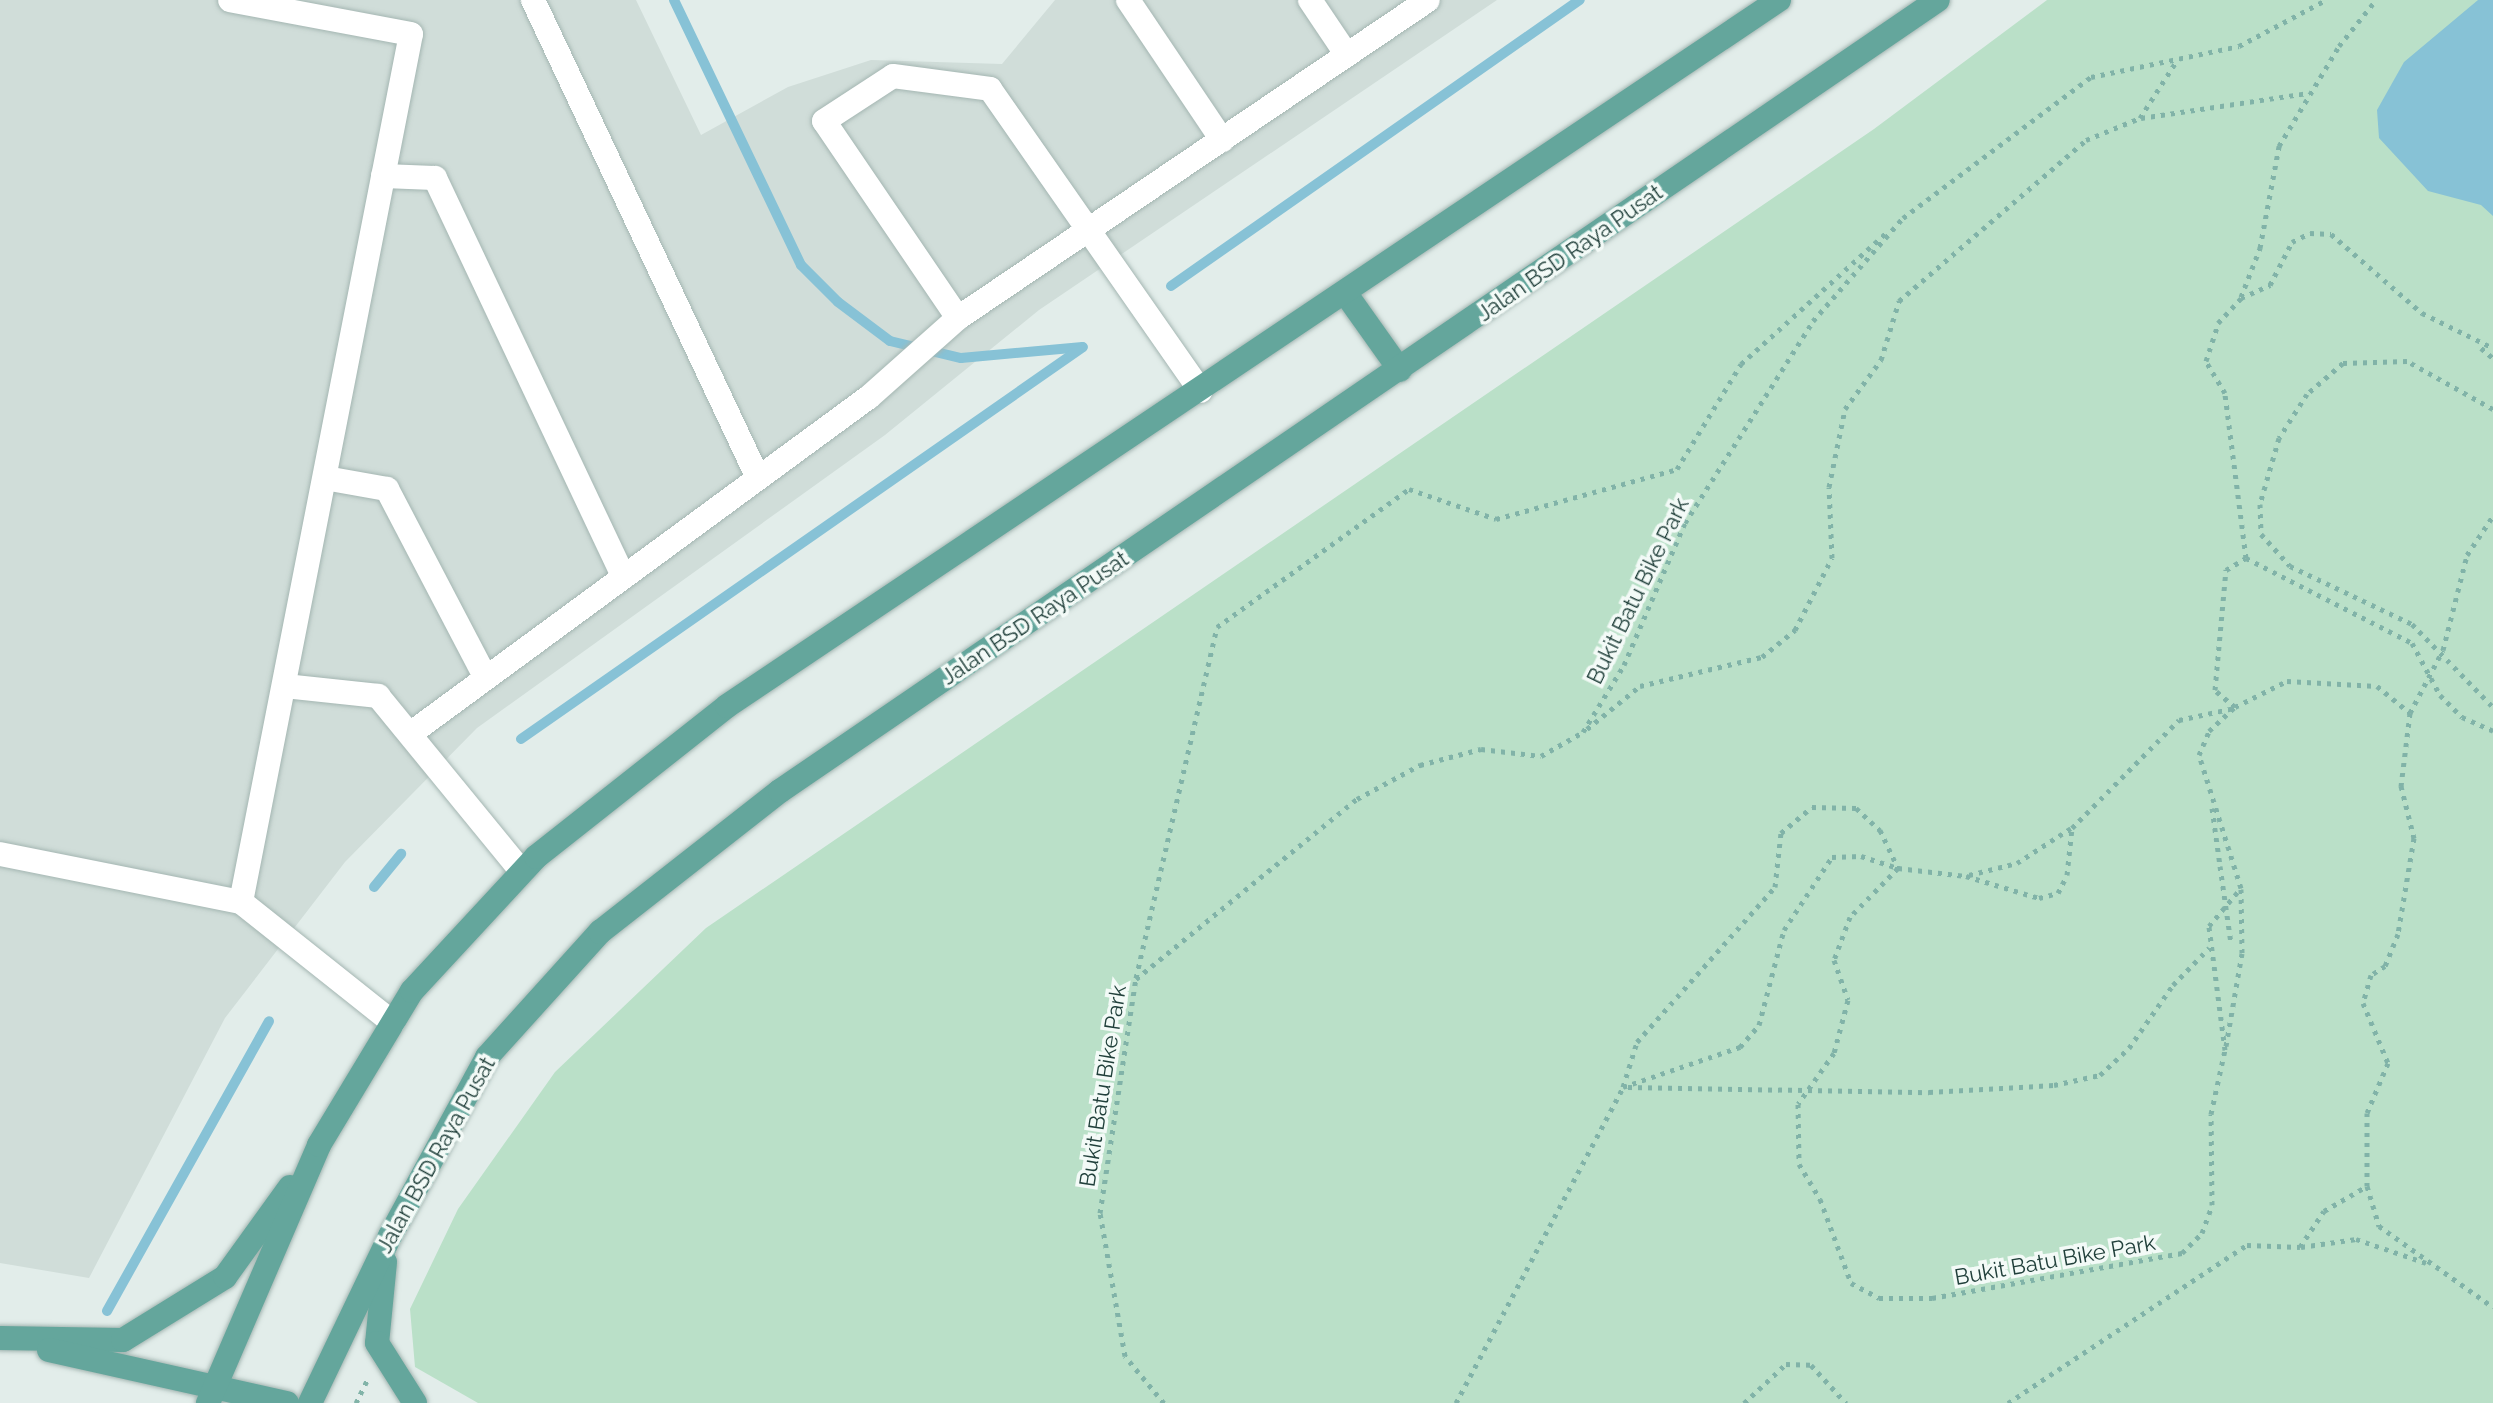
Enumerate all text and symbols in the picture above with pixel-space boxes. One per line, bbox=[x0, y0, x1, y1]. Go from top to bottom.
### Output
street label: Jalan BSD Raya Pusat bbox=[1472, 179, 1668, 327]
street label: Bukit Batu Bike Park bbox=[1581, 494, 1695, 688]
street label: Jalan BSD Raya Pusat bbox=[936, 546, 1134, 690]
street label: Bukit Batu Bike Park bbox=[1074, 983, 1132, 1189]
street label: Jalan BSD Raya Pusat bbox=[371, 1052, 501, 1258]
street label: Bukit Batu Bike Park bbox=[1952, 1229, 2158, 1291]

